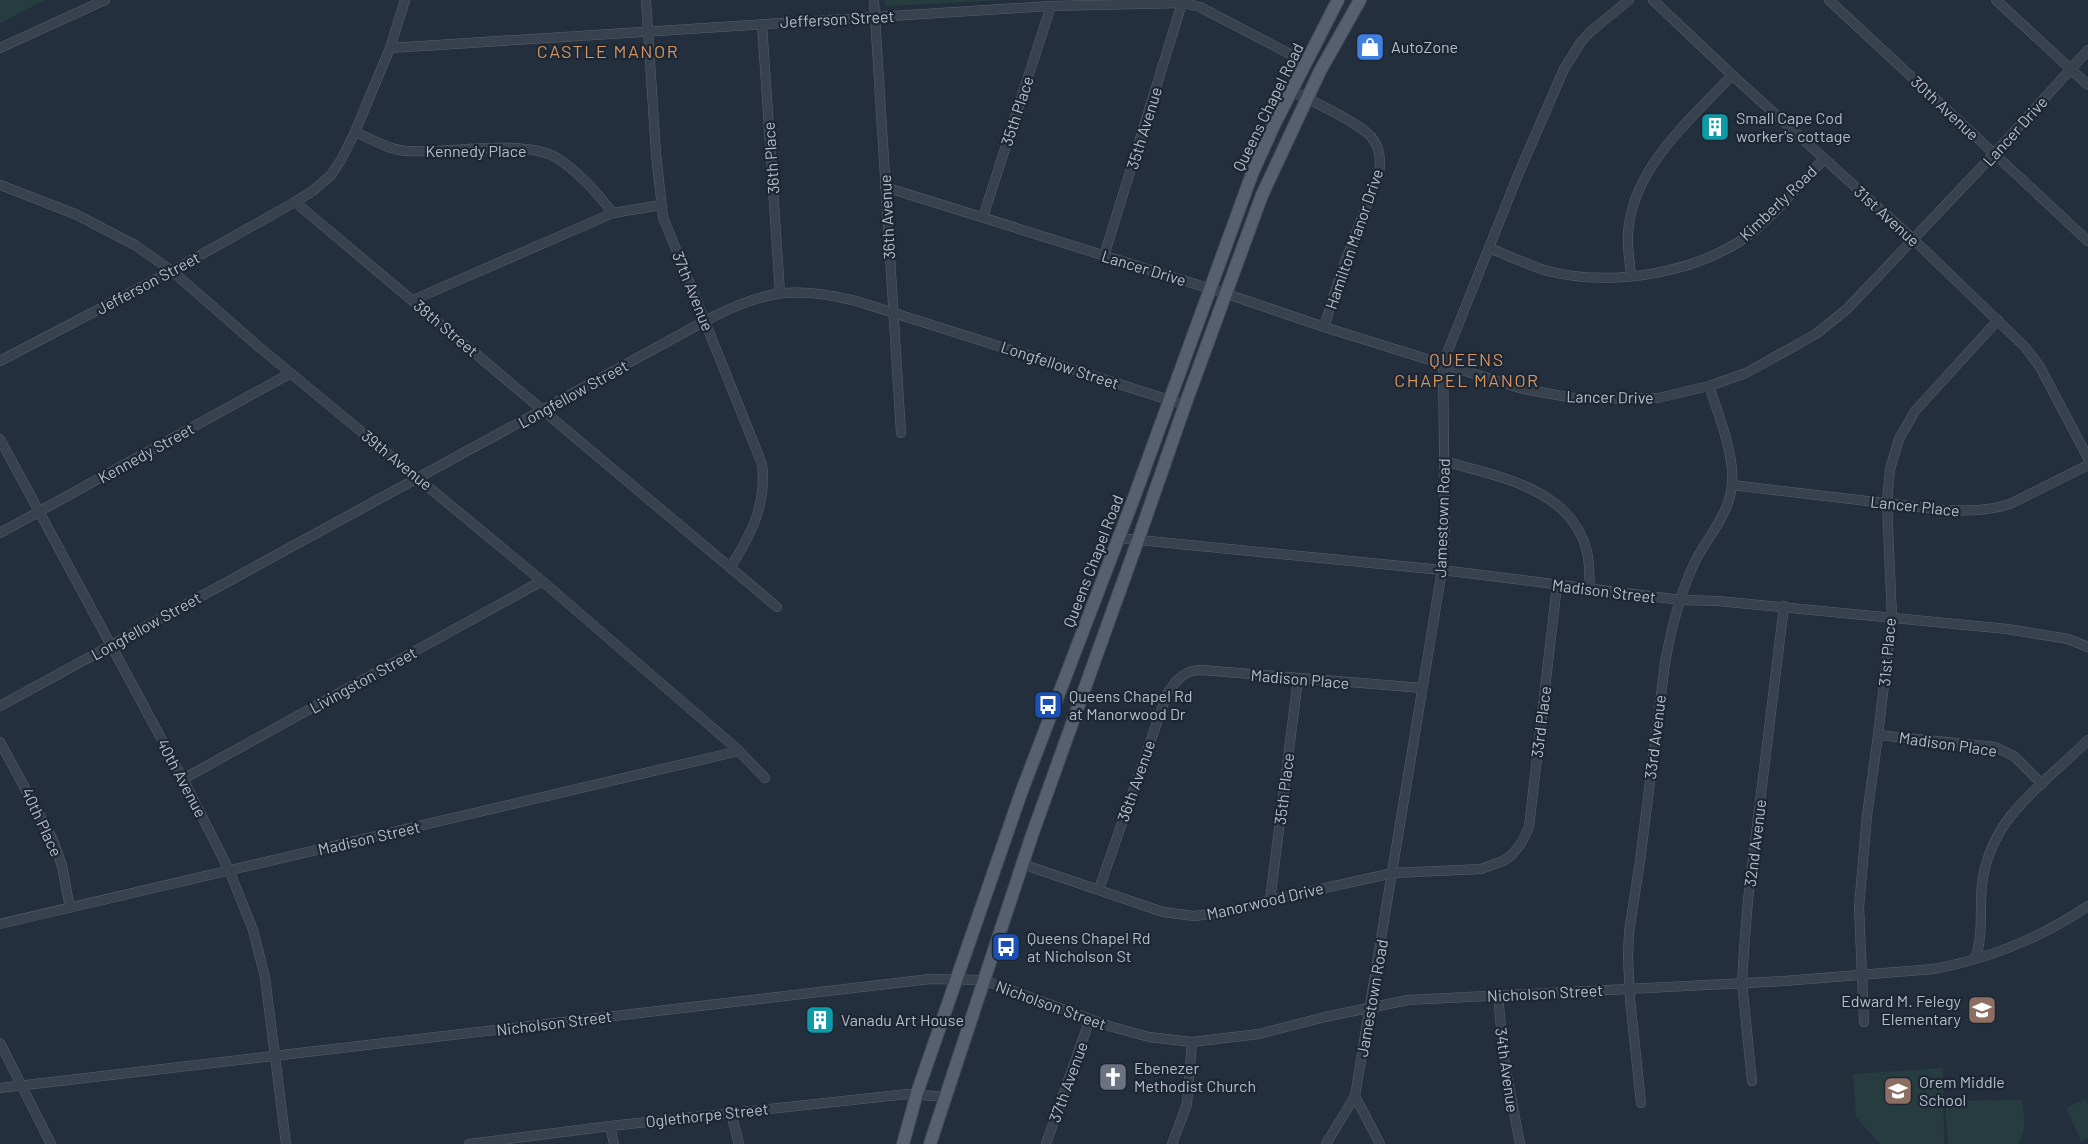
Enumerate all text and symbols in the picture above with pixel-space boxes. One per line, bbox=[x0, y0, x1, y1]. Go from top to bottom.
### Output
street label: Jefferson Street bbox=[779, 6, 895, 31]
shop icon: AutoZone bbox=[1354, 31, 1386, 63]
place label: AutoZone bbox=[1391, 37, 1458, 56]
district label: CASTLE MANOR bbox=[537, 40, 679, 62]
street label: Queens Chapel Road bbox=[1228, 40, 1307, 174]
street label: 30th Avenue bbox=[1907, 71, 1983, 144]
street label: 35th Place bbox=[996, 74, 1037, 148]
street label: 35th Avenue bbox=[1122, 84, 1165, 171]
street label: Lancer Drive bbox=[1978, 92, 2051, 169]
place label: Small Cape Cod worker's cottage bbox=[1736, 108, 1851, 145]
building icon: Small Cape Cod worker's cottage bbox=[1699, 111, 1731, 143]
street label: 36th Place bbox=[759, 121, 782, 195]
street label: Kennedy Place bbox=[425, 141, 527, 160]
street label: Kimberly Road bbox=[1735, 161, 1820, 244]
street label: Hamilton Manor Drive bbox=[1321, 166, 1386, 312]
street label: 36th Avenue bbox=[875, 174, 898, 260]
street label: 31st Avenue bbox=[1851, 181, 1924, 250]
street label: Lancer Drive bbox=[1100, 246, 1189, 289]
street label: Jefferson Street bbox=[93, 247, 203, 318]
street label: 37th Avenue bbox=[669, 248, 718, 333]
street label: 38th Street bbox=[410, 295, 482, 360]
street label: Longfellow Street bbox=[999, 337, 1121, 393]
district label: QUEENS CHAPEL MANOR bbox=[1394, 348, 1540, 391]
street label: Longfellow Street bbox=[515, 356, 631, 432]
street label: Lancer Drive bbox=[1566, 386, 1654, 407]
street label: Kennedy Street bbox=[94, 418, 197, 487]
street label: 39th Avenue bbox=[358, 425, 436, 494]
street label: Jamestown Road bbox=[1430, 458, 1453, 578]
street label: Lancer Place bbox=[1869, 491, 1961, 520]
street label: Queens Chapel Road bbox=[1059, 492, 1127, 630]
street label: Madison Street bbox=[1551, 575, 1657, 606]
street label: Longfellow Street bbox=[88, 588, 204, 664]
street label: 31st Place bbox=[1874, 617, 1899, 687]
street label: Livingston Street bbox=[306, 642, 420, 717]
street label: Madison Place bbox=[1250, 665, 1350, 692]
street label: 33rd Place bbox=[1527, 685, 1554, 759]
place label: Queens Chapel Rd at Manorwood Dr bbox=[1069, 686, 1193, 723]
bus stop icon: Queens Chapel Rd at Manorwood Dr bbox=[1032, 689, 1064, 721]
street label: 33rd Avenue bbox=[1640, 694, 1669, 780]
street label: Madison Place bbox=[1898, 727, 1998, 760]
street label: 40th Avenue bbox=[154, 735, 211, 820]
street label: 36th Avenue bbox=[1113, 738, 1158, 824]
street label: 35th Place bbox=[1270, 752, 1297, 826]
street label: 40th Place bbox=[18, 784, 67, 859]
street label: 32nd Avenue bbox=[1740, 798, 1769, 888]
street label: Madison Street bbox=[316, 817, 422, 859]
street label: Manorwood Drive bbox=[1205, 878, 1325, 923]
place label: Queens Chapel Rd at Nicholson St bbox=[1027, 928, 1151, 965]
bus stop icon: Queens Chapel Rd at Nicholson St bbox=[990, 931, 1022, 963]
street label: Jamestown Road bbox=[1352, 938, 1391, 1058]
street label: Nicholson Street bbox=[993, 976, 1109, 1033]
street label: Nicholson Street bbox=[1487, 980, 1603, 1005]
place label: Edward M. Felegy Elementary bbox=[1841, 991, 1962, 1028]
school or university icon: Edward M. Felegy Elementary bbox=[1966, 994, 1998, 1026]
building icon: Vanadu Art House bbox=[804, 1004, 836, 1036]
street label: Nicholson Street bbox=[495, 1006, 613, 1039]
place label: Vanadu Art House bbox=[841, 1010, 964, 1029]
street label: 34th Avenue bbox=[1492, 1026, 1523, 1114]
street label: 37th Avenue bbox=[1044, 1039, 1091, 1125]
place label: Ebenezer Methodist Church bbox=[1134, 1058, 1256, 1095]
church icon: Ebenezer Methodist Church bbox=[1097, 1061, 1129, 1093]
place label: Orem Middle School bbox=[1919, 1072, 2005, 1109]
school or university icon: Orem Middle School bbox=[1882, 1075, 1914, 1107]
street label: Oglethorpe Street bbox=[645, 1099, 769, 1130]

